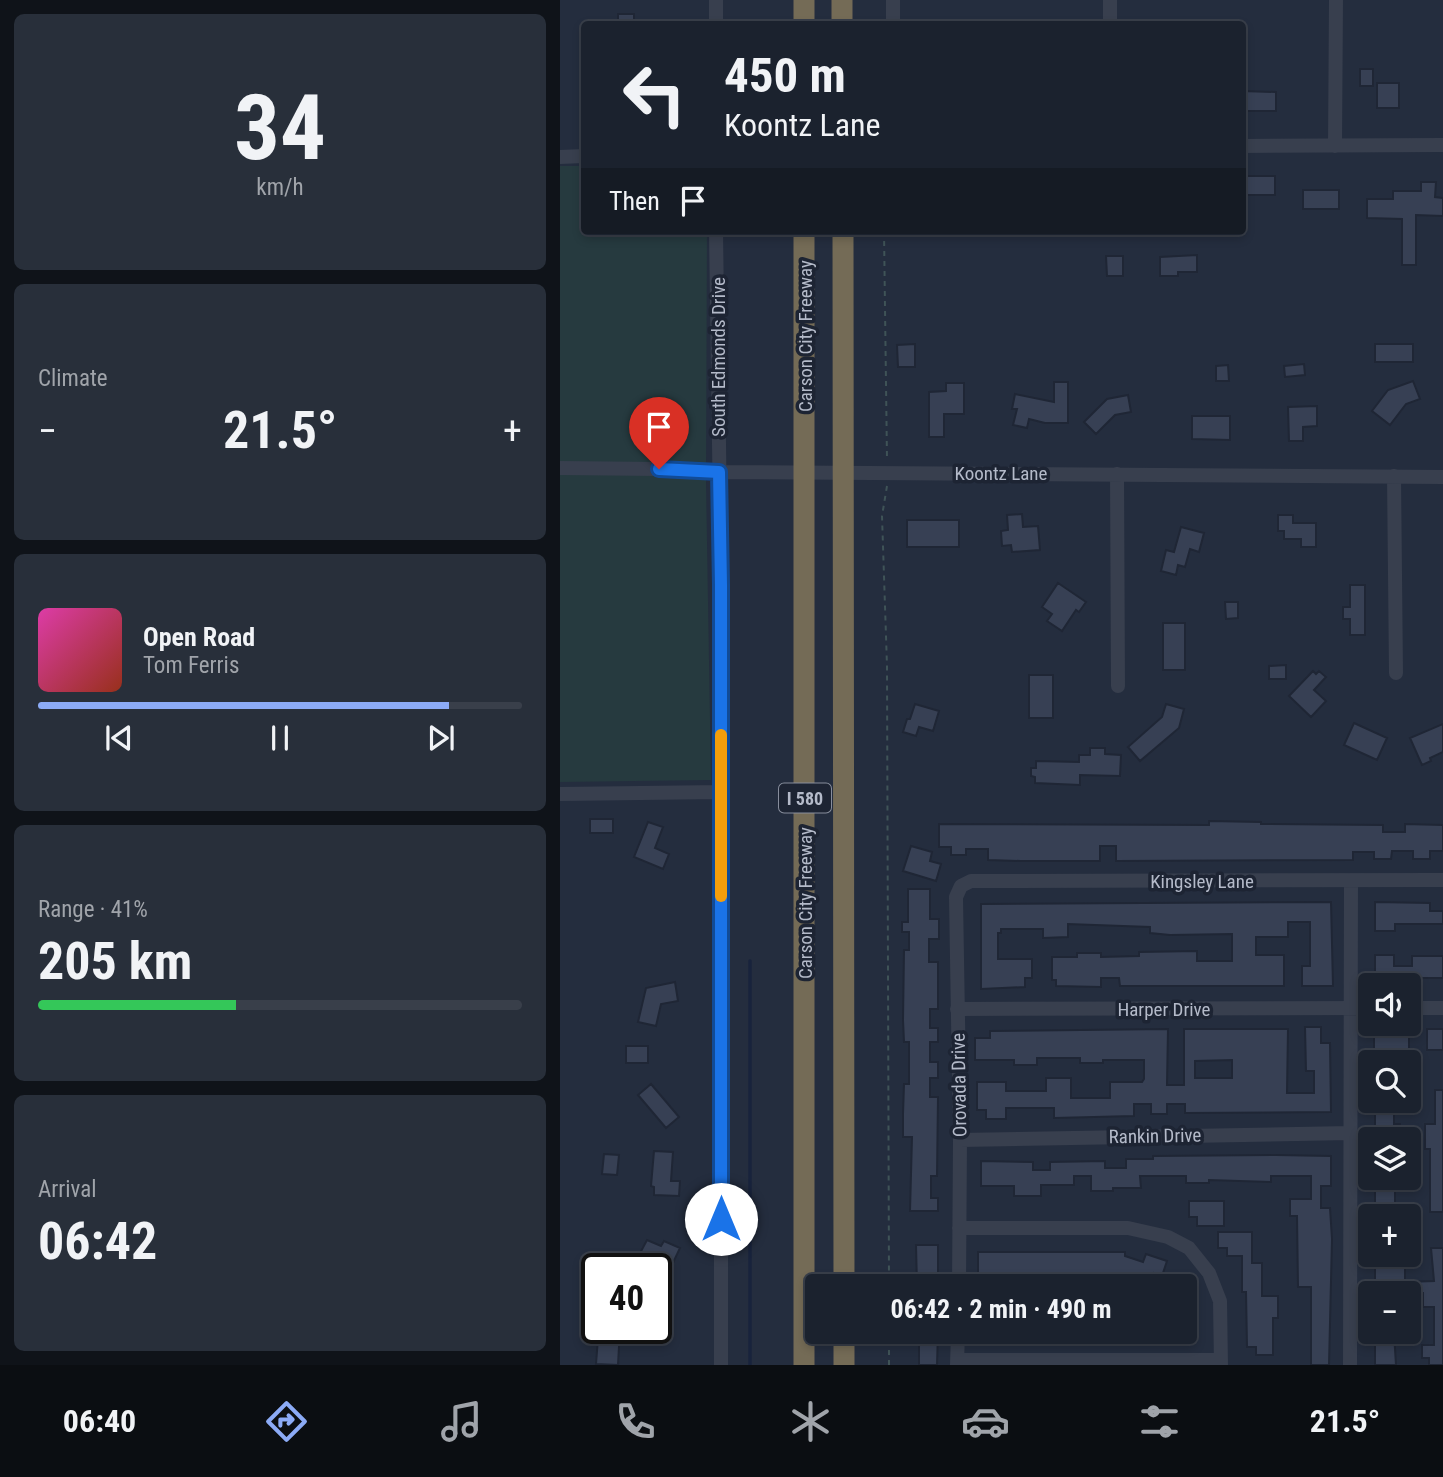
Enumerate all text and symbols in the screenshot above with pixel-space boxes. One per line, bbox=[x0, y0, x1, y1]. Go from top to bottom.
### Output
text: 450 m bbox=[724, 47, 846, 104]
icon: left bbox=[609, 49, 700, 140]
text: 34 bbox=[234, 75, 326, 181]
text: Koontz Lane bbox=[724, 106, 881, 144]
text: km/h bbox=[256, 174, 304, 201]
icon: arrive bbox=[674, 182, 712, 220]
text: Then bbox=[609, 186, 660, 216]
street label: Carson City Freeway bbox=[794, 260, 817, 412]
street label: South Edmonds Drive bbox=[707, 277, 730, 437]
text: Climate bbox=[38, 365, 108, 392]
pin bbox=[629, 397, 689, 469]
text: 21.5° bbox=[223, 400, 337, 461]
icon: arrive bbox=[640, 408, 678, 446]
text: − bbox=[38, 409, 57, 453]
text: + bbox=[503, 409, 522, 453]
street label: Koontz Lane bbox=[955, 462, 1048, 485]
text: Open Road bbox=[143, 622, 255, 652]
text: Tom Ferris bbox=[143, 652, 239, 679]
icon: previous bbox=[100, 719, 138, 757]
icon: pause bbox=[261, 719, 299, 757]
icon: next bbox=[422, 719, 460, 757]
road number: I 580 bbox=[779, 784, 831, 812]
street label: Carson City Freeway bbox=[794, 827, 817, 979]
street label: Kingsley Lane bbox=[1150, 870, 1254, 893]
text: Range · 41% bbox=[38, 896, 148, 923]
text: 205 km bbox=[38, 931, 192, 992]
map controls bbox=[1358, 973, 1421, 1344]
button: sound bbox=[1358, 973, 1421, 1036]
street label: Harper Drive bbox=[1117, 998, 1211, 1021]
street label: Orovada Drive bbox=[947, 1033, 971, 1137]
button: search bbox=[1358, 1050, 1421, 1113]
street label: Rankin Drive bbox=[1108, 1124, 1202, 1148]
button: layers bbox=[1358, 1127, 1421, 1190]
text: Arrival bbox=[38, 1176, 97, 1203]
position arrow bbox=[684, 1182, 758, 1256]
button: + bbox=[1358, 1204, 1421, 1267]
text: 06:42 bbox=[38, 1211, 157, 1272]
speed limit sign: 40 bbox=[581, 1253, 672, 1344]
button: − bbox=[1358, 1281, 1421, 1344]
text: 06:42 · 2 min · 490 m bbox=[891, 1294, 1111, 1324]
icon: directions bbox=[262, 1397, 311, 1446]
icon: music bbox=[437, 1397, 486, 1446]
icon: phone bbox=[611, 1397, 660, 1446]
icon: climate bbox=[786, 1397, 835, 1446]
icon: car bbox=[961, 1397, 1010, 1446]
icon: filters bbox=[1135, 1397, 1184, 1446]
text: 06:40 bbox=[63, 1402, 136, 1440]
text: 21.5° bbox=[1310, 1402, 1380, 1440]

